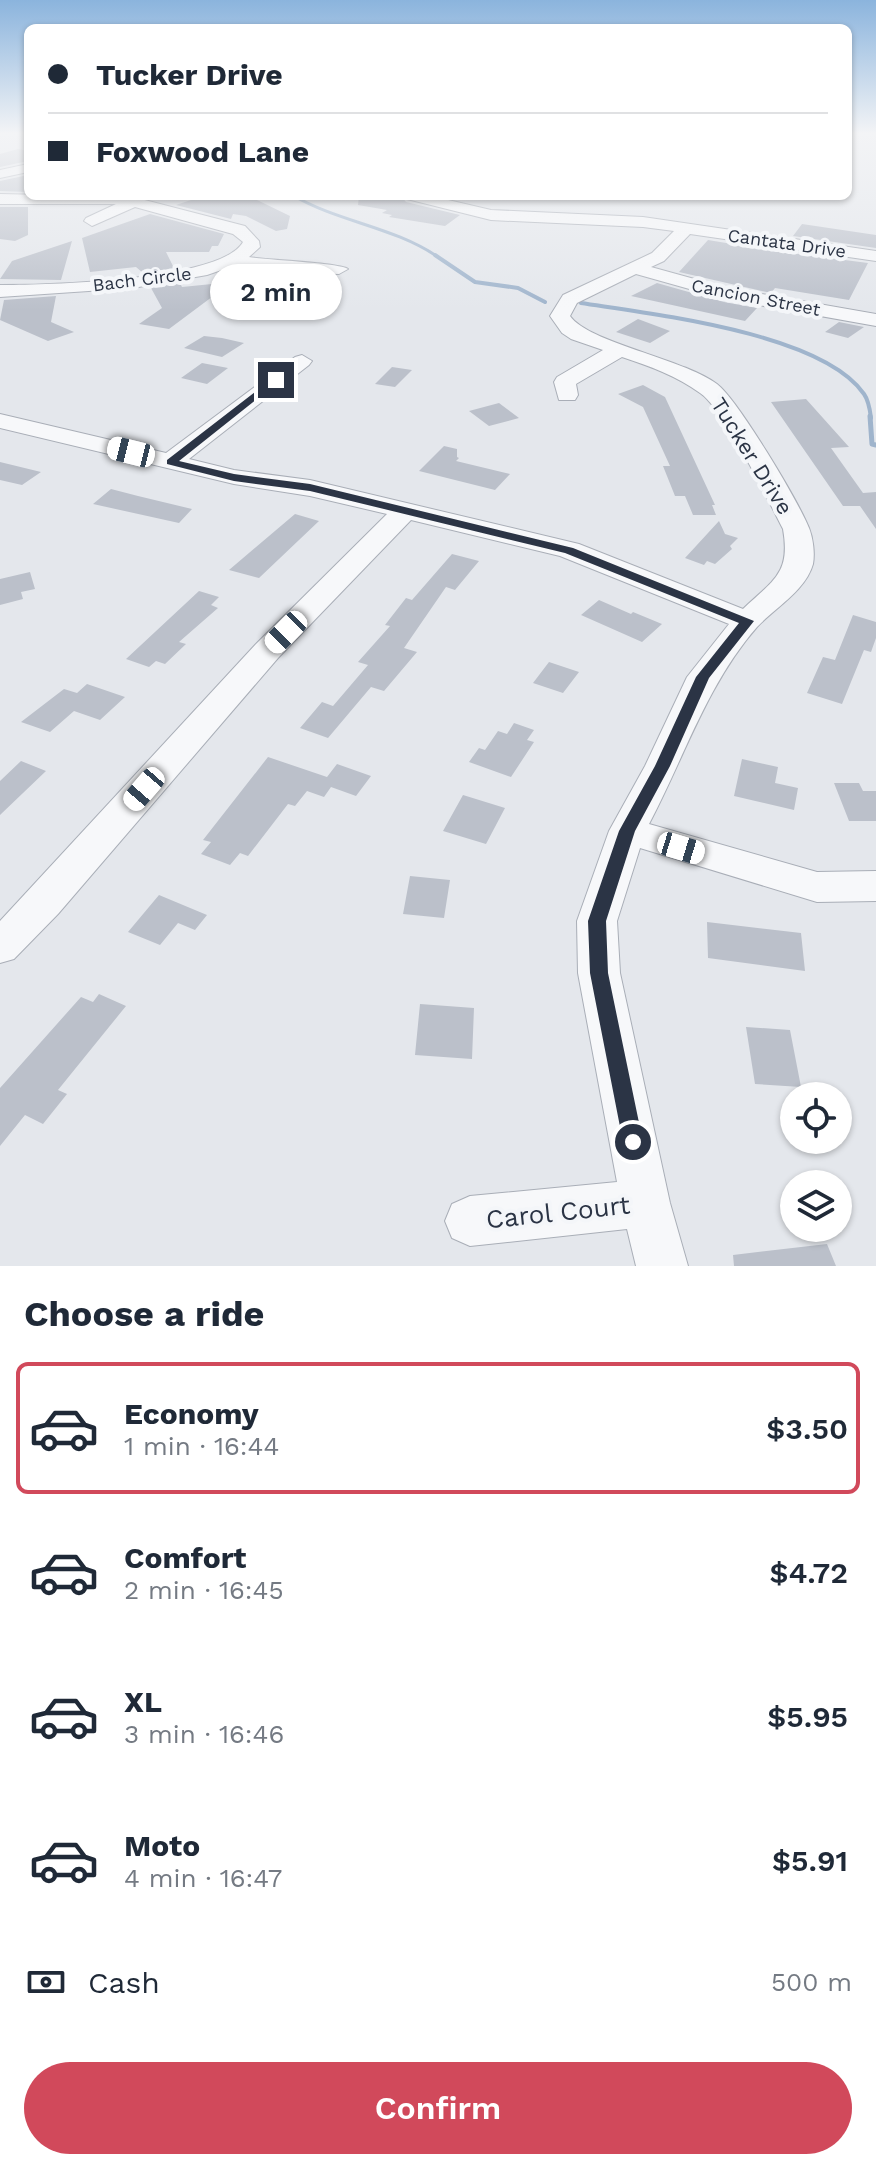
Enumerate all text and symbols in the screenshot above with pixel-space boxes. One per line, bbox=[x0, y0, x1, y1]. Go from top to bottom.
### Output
text: Tucker Drive bbox=[96, 57, 283, 92]
text: Foxwood Lane bbox=[96, 134, 309, 169]
street label: Cantata Drive bbox=[727, 224, 847, 262]
street label: Bach Circle bbox=[91, 263, 193, 295]
callout: 2 min bbox=[210, 264, 342, 320]
street label: Cancion Street bbox=[690, 274, 823, 320]
text: 2 min bbox=[240, 277, 312, 307]
route end bbox=[258, 362, 294, 398]
street label: Tucker Drive bbox=[706, 393, 798, 519]
car bbox=[105, 435, 157, 469]
car bbox=[261, 607, 311, 657]
car bbox=[119, 763, 169, 815]
car bbox=[655, 830, 707, 866]
map controls bbox=[780, 1082, 852, 1242]
button: locate bbox=[780, 1082, 852, 1154]
route start bbox=[615, 1124, 651, 1160]
button: layers bbox=[780, 1170, 852, 1242]
street label: Carol Court bbox=[485, 1190, 631, 1234]
text: Choose a ride bbox=[24, 1293, 264, 1335]
icon: car bbox=[28, 1392, 100, 1464]
text: Economy bbox=[124, 1396, 259, 1431]
text: $3.50 bbox=[766, 1411, 848, 1446]
text: 1 min · 16:44 bbox=[124, 1431, 279, 1461]
icon: car bbox=[28, 1536, 100, 1608]
text: Comfort bbox=[124, 1540, 246, 1575]
text: $4.72 bbox=[769, 1555, 848, 1590]
text: 2 min · 16:45 bbox=[124, 1575, 284, 1605]
icon: car bbox=[28, 1680, 100, 1752]
text: XL bbox=[124, 1684, 162, 1719]
text: $5.95 bbox=[767, 1699, 848, 1734]
text: 3 min · 16:46 bbox=[124, 1719, 284, 1749]
icon: car bbox=[28, 1824, 100, 1896]
text: Moto bbox=[124, 1828, 200, 1863]
text: $5.91 bbox=[772, 1843, 848, 1878]
text: 4 min · 16:47 bbox=[124, 1863, 282, 1893]
icon: cash bbox=[24, 1960, 68, 2004]
text: Cash bbox=[88, 1965, 160, 2000]
text: 500 m bbox=[771, 1967, 852, 1997]
button: Confirm bbox=[24, 2062, 852, 2154]

